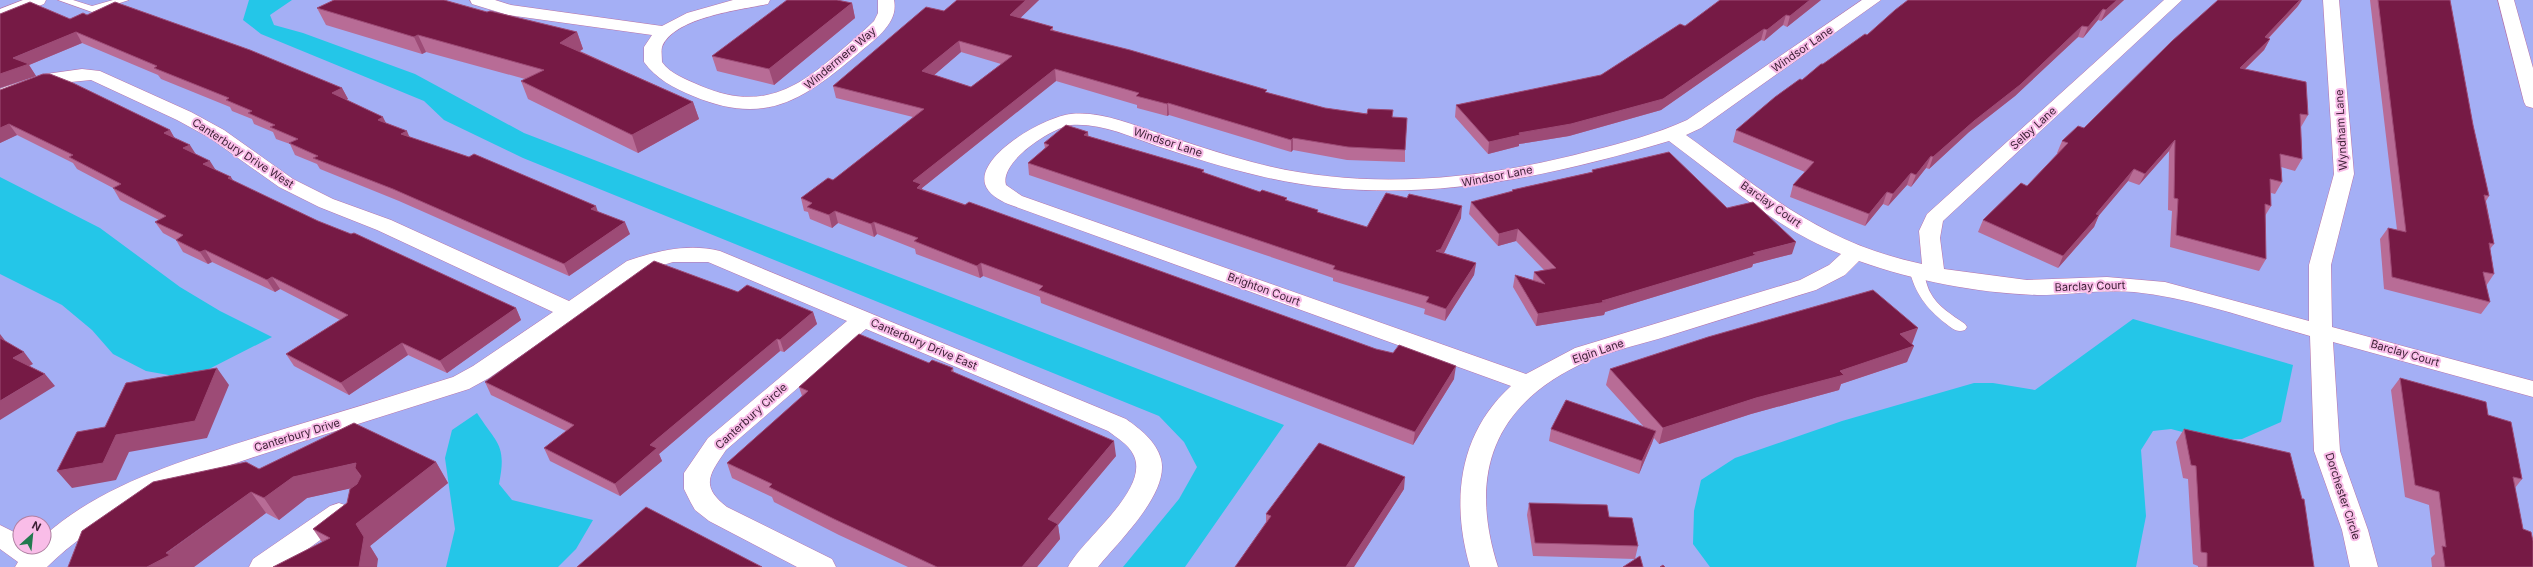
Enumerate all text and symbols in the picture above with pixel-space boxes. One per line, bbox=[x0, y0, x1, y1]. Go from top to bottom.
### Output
street label: Windsor Lane bbox=[1769, 23, 1835, 75]
street label: Windermere Way bbox=[801, 24, 879, 92]
street label: Wyndham Lane bbox=[2332, 89, 2350, 171]
street label: Selby Lane bbox=[2007, 104, 2059, 152]
street label: Canterbury Drive West bbox=[190, 115, 297, 191]
street label: Windsor Lane bbox=[1132, 124, 1204, 160]
street label: Windsor Lane bbox=[1460, 162, 1534, 190]
street label: Barclay Court bbox=[1738, 178, 1804, 230]
street label: Brighton Court bbox=[1226, 269, 1303, 309]
street label: Barclay Court bbox=[2054, 278, 2126, 294]
street label: Canterbury Drive East bbox=[869, 315, 980, 373]
street label: Elgin Lane bbox=[1570, 336, 1626, 366]
street label: Barclay Court bbox=[2369, 337, 2441, 370]
street label: Canterbury Circle bbox=[712, 380, 790, 452]
street label: Canterbury Drive bbox=[252, 415, 342, 455]
street label: Dorchester Circle bbox=[2322, 451, 2364, 541]
north arrow bbox=[12, 515, 52, 555]
text: N bbox=[30, 518, 43, 534]

